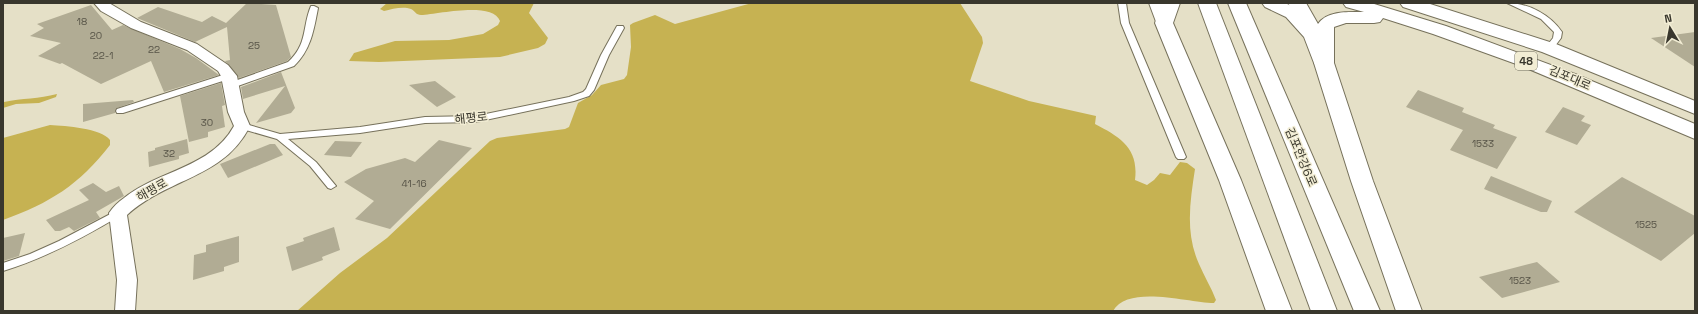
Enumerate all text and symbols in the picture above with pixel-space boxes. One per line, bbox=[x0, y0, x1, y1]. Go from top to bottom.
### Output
north arrow bbox=[1650, 8, 1690, 48]
text: N bbox=[1663, 11, 1673, 26]
house number: 18 bbox=[77, 15, 87, 28]
house number: 20 bbox=[90, 29, 102, 42]
house number: 25 bbox=[248, 39, 260, 52]
house number: 22 bbox=[148, 43, 160, 56]
house number: 22-1 bbox=[93, 49, 113, 62]
road number: 48 bbox=[1515, 52, 1537, 70]
street label: 김포대로 bbox=[1547, 62, 1593, 94]
street label: 해평로 bbox=[454, 108, 488, 128]
house number: 30 bbox=[201, 116, 213, 129]
street label: 김포한강6로 bbox=[1281, 125, 1321, 189]
house number: 1533 bbox=[1472, 137, 1494, 150]
house number: 32 bbox=[163, 147, 175, 160]
street label: 해평로 bbox=[134, 175, 170, 205]
house number: 41-16 bbox=[401, 177, 427, 190]
house number: 1525 bbox=[1635, 218, 1657, 231]
house number: 1523 bbox=[1509, 274, 1531, 287]

